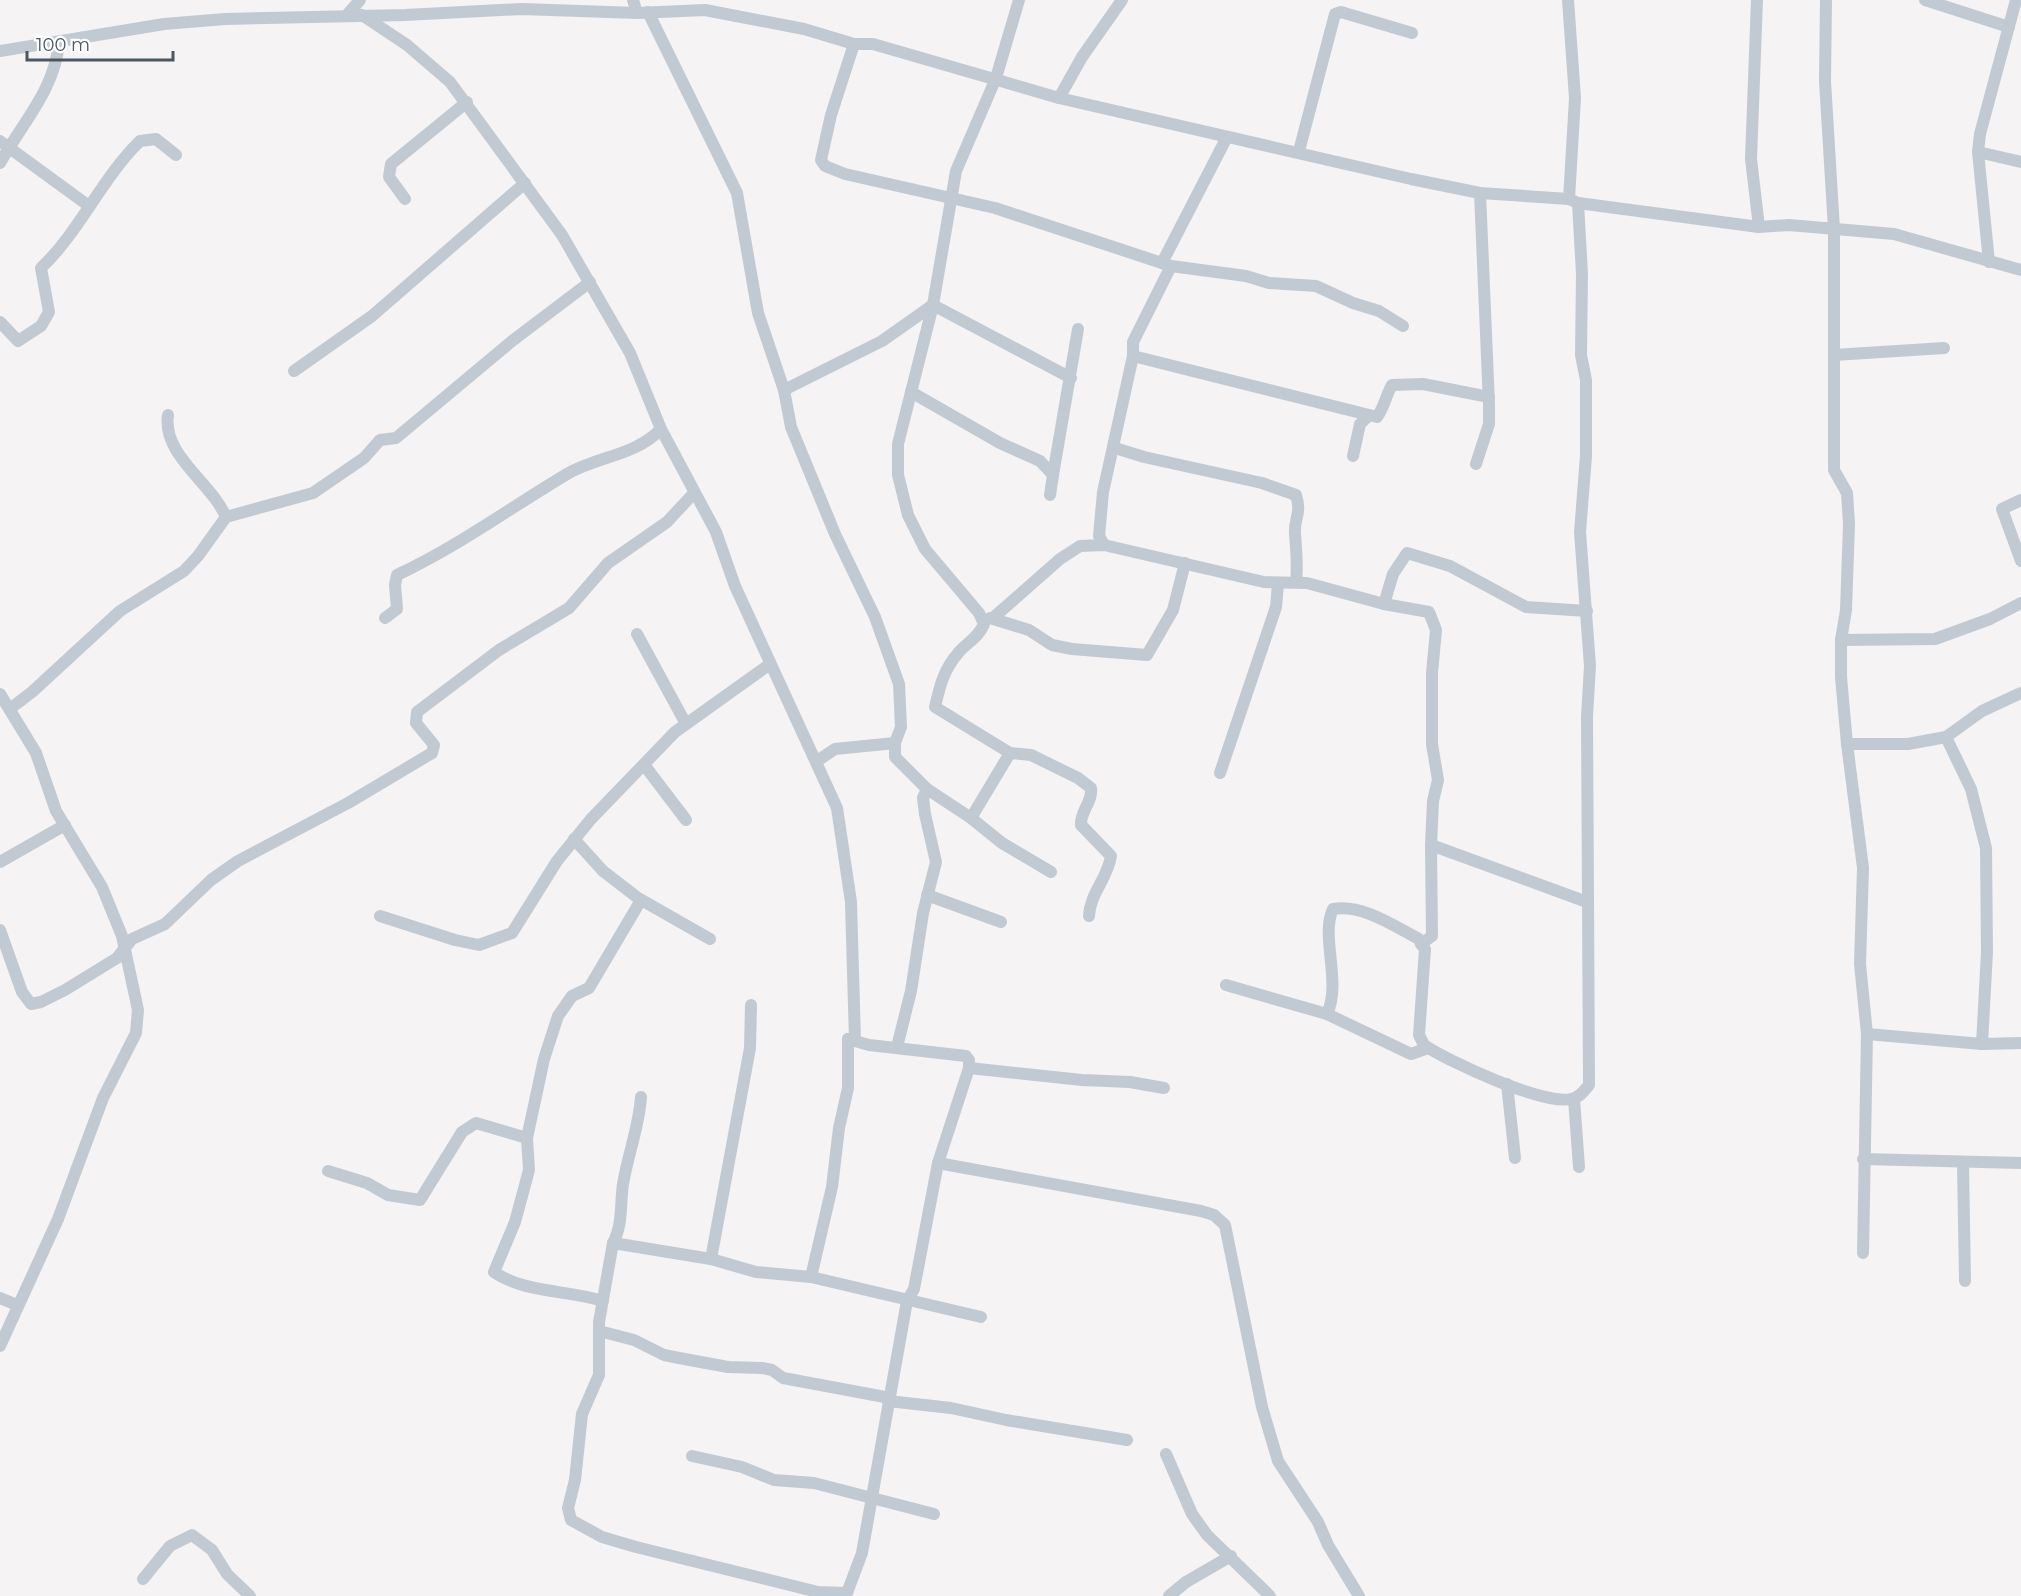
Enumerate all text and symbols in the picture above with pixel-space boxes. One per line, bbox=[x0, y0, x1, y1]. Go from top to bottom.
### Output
scale bar bbox=[27, 24, 172, 62]
text: 100 m bbox=[36, 34, 90, 56]

